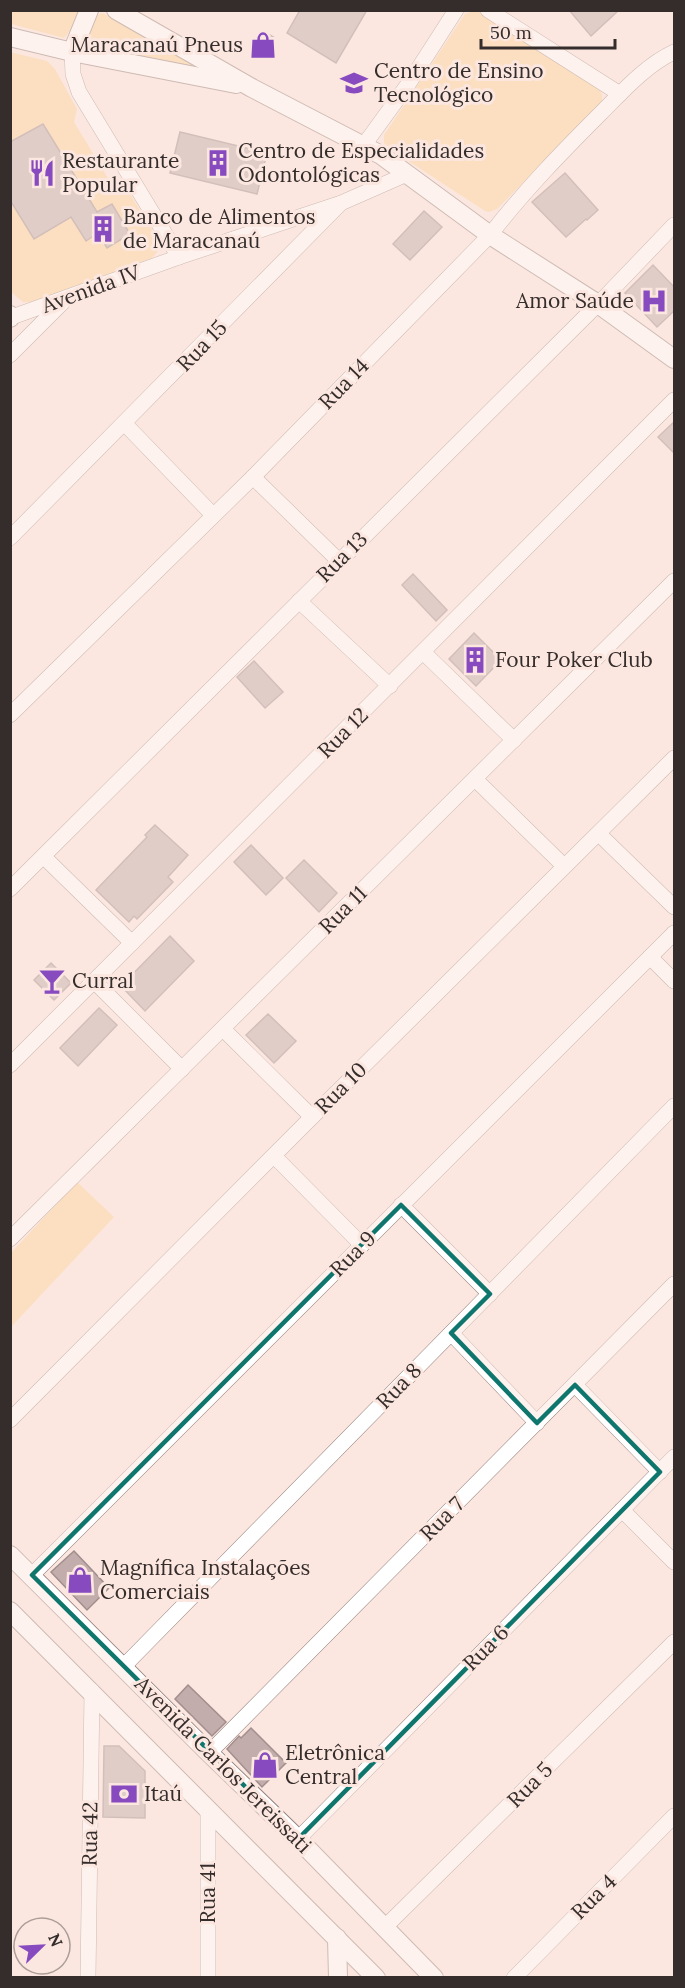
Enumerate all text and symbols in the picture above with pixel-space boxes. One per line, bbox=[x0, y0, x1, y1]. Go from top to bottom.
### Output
scale bar bbox=[481, 12, 614, 50]
text: 50 m bbox=[490, 21, 532, 44]
shop icon: Maracanaú Pneus bbox=[248, 30, 278, 60]
place label: Maracanaú Pneus bbox=[71, 31, 243, 58]
place label: Centro de Ensino Tecnológico bbox=[374, 57, 543, 108]
school or university icon: Centro de Ensino Tecnológico bbox=[339, 68, 369, 98]
place label: Centro de Especialidades Odontológicas bbox=[238, 137, 484, 188]
place label: Restaurante Popular bbox=[62, 147, 179, 198]
building icon: Centro de Especialidades Odontológicas bbox=[203, 148, 233, 178]
restaurant icon: Restaurante Popular bbox=[27, 158, 57, 188]
place label: Banco de Alimentos de Maracanaú bbox=[123, 203, 316, 254]
building icon: Banco de Alimentos de Maracanaú bbox=[88, 214, 118, 244]
street label: Avenida IV bbox=[37, 258, 145, 319]
hospital icon: Amor Saúde bbox=[639, 286, 669, 316]
place label: Amor Saúde bbox=[515, 287, 634, 314]
street label: Rua 15 bbox=[171, 314, 233, 377]
street label: Rua 14 bbox=[313, 352, 375, 415]
street label: Rua 13 bbox=[310, 525, 373, 588]
building icon: Four Poker Club bbox=[460, 645, 490, 675]
place label: Four Poker Club bbox=[495, 646, 653, 673]
street label: Rua 12 bbox=[312, 702, 374, 764]
street label: Rua 11 bbox=[313, 880, 372, 939]
bar icon: Curral bbox=[37, 966, 67, 996]
place label: Curral bbox=[72, 967, 134, 994]
street label: Rua 10 bbox=[309, 1056, 372, 1119]
street label: Rua 9 bbox=[324, 1225, 381, 1282]
street label: Rua 8 bbox=[370, 1357, 427, 1414]
street label: Rua 7 bbox=[414, 1491, 470, 1546]
place label: Magnífica Instalações Comerciais bbox=[100, 1554, 310, 1605]
shop icon: Magnífica Instalações Comerciais bbox=[65, 1565, 95, 1595]
street label: Rua 6 bbox=[457, 1619, 514, 1676]
street label: Avenida Carlos Jereissati bbox=[129, 1670, 318, 1859]
place label: Eletrônica Central bbox=[285, 1739, 385, 1790]
shop icon: Eletrônica Central bbox=[250, 1750, 280, 1780]
street label: Rua 5 bbox=[501, 1756, 558, 1813]
bank icon: Itaú bbox=[109, 1779, 139, 1809]
place label: Itaú bbox=[144, 1780, 182, 1807]
street label: Rua 42 bbox=[75, 1801, 104, 1867]
street label: Rua 41 bbox=[194, 1862, 221, 1924]
street label: Rua 4 bbox=[565, 1868, 622, 1925]
north arrow bbox=[12, 1916, 72, 1976]
text: N bbox=[44, 1930, 67, 1950]

